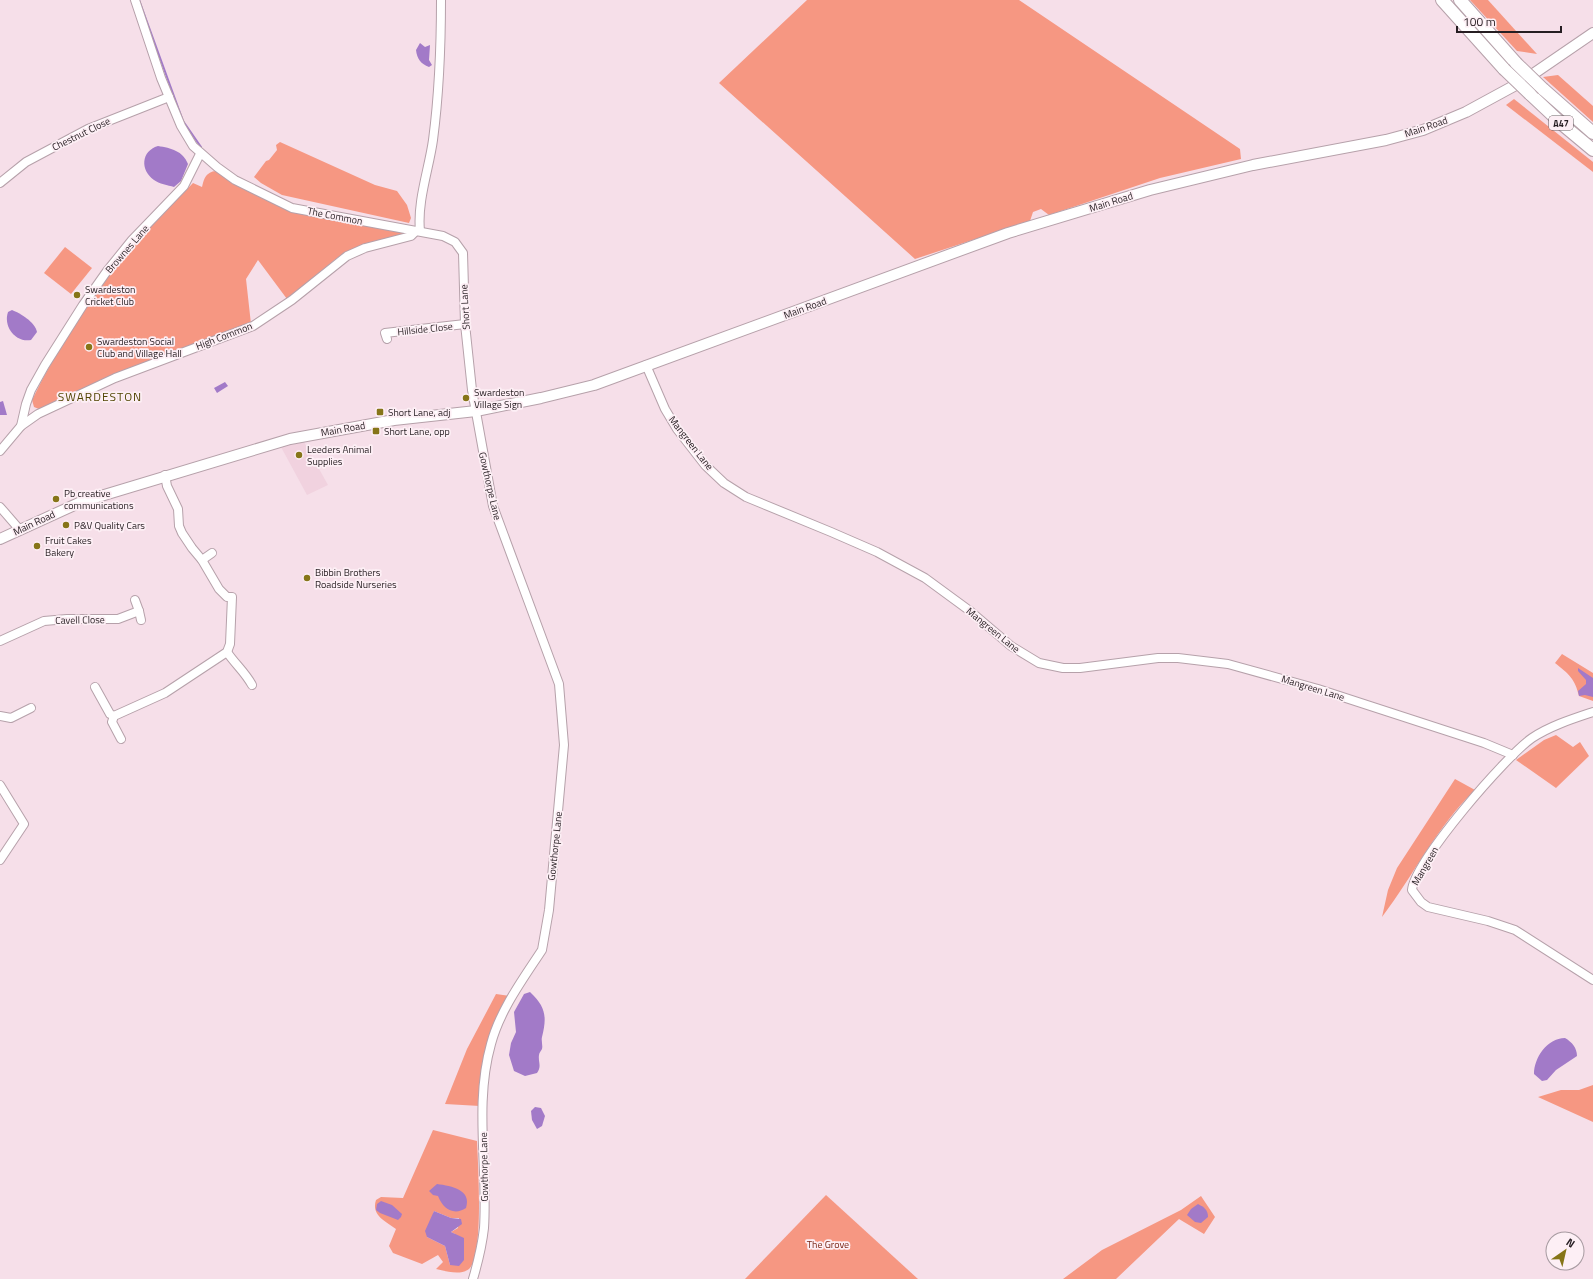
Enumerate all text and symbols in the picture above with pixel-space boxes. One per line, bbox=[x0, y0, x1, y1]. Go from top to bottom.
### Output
scale bar bbox=[1457, 8, 1561, 34]
text: 100 m bbox=[1463, 12, 1496, 31]
street label: Chestnut Close bbox=[49, 113, 113, 155]
street label: Main Road bbox=[1402, 113, 1450, 141]
road number: A47 bbox=[1549, 116, 1573, 130]
street label: Main Road bbox=[1087, 188, 1135, 216]
street label: The Common bbox=[306, 203, 364, 229]
street label: Brownes Lane bbox=[102, 221, 152, 277]
place label: Swardeston Cricket Club bbox=[85, 282, 135, 309]
street label: Short Lane bbox=[456, 284, 474, 330]
marker: Swardeston Cricket Club bbox=[72, 290, 82, 300]
street label: Main Road bbox=[781, 293, 829, 323]
street label: High Common bbox=[193, 318, 255, 354]
street label: Hillside Close bbox=[397, 319, 453, 339]
place label: Swardeston Social Club and Village Hall bbox=[97, 334, 182, 361]
marker: Swardeston Social Club and Village Hall bbox=[84, 342, 94, 352]
place label: Swardeston Village Sign bbox=[474, 385, 524, 412]
district label: SWARDESTON bbox=[58, 387, 142, 406]
marker: Swardeston Village Sign bbox=[461, 393, 471, 403]
place label: Short Lane, adj bbox=[388, 405, 450, 420]
marker: Short Lane, adj bbox=[375, 407, 385, 417]
street label: Mangreen Lane bbox=[665, 413, 717, 473]
street label: Main Road bbox=[320, 418, 366, 440]
place label: Short Lane, opp bbox=[384, 424, 450, 439]
marker: Short Lane, opp bbox=[371, 426, 381, 436]
place label: Leeders Animal Supplies bbox=[307, 442, 372, 469]
marker: Leeders Animal Supplies bbox=[294, 450, 304, 460]
street label: Gowthorpe Lane bbox=[475, 451, 505, 521]
place label: Pb creative communications bbox=[64, 486, 134, 513]
marker: Pb creative communications bbox=[51, 494, 61, 504]
street label: Main Road bbox=[11, 507, 57, 539]
place label: P&V Quality Cars bbox=[74, 518, 145, 533]
marker: P&V Quality Cars bbox=[61, 520, 71, 530]
place label: Fruit Cakes Bakery bbox=[45, 533, 92, 560]
marker: Fruit Cakes Bakery bbox=[32, 541, 42, 551]
place label: Bibbin Brothers Roadside Nurseries bbox=[315, 565, 397, 592]
marker: Bibbin Brothers Roadside Nurseries bbox=[302, 573, 312, 583]
street label: Mangreen Lane bbox=[963, 604, 1023, 656]
street label: Cavell Close bbox=[55, 612, 105, 628]
street label: Mangreen Lane bbox=[1280, 671, 1346, 705]
street label: Gowthorpe Lane bbox=[544, 811, 566, 881]
street label: Mangreen bbox=[1408, 844, 1442, 888]
street label: Gowthorpe Lane bbox=[476, 1132, 492, 1202]
north arrow bbox=[1545, 1231, 1585, 1271]
text: N bbox=[1563, 1234, 1578, 1251]
park label: The Grove bbox=[807, 1237, 849, 1252]

